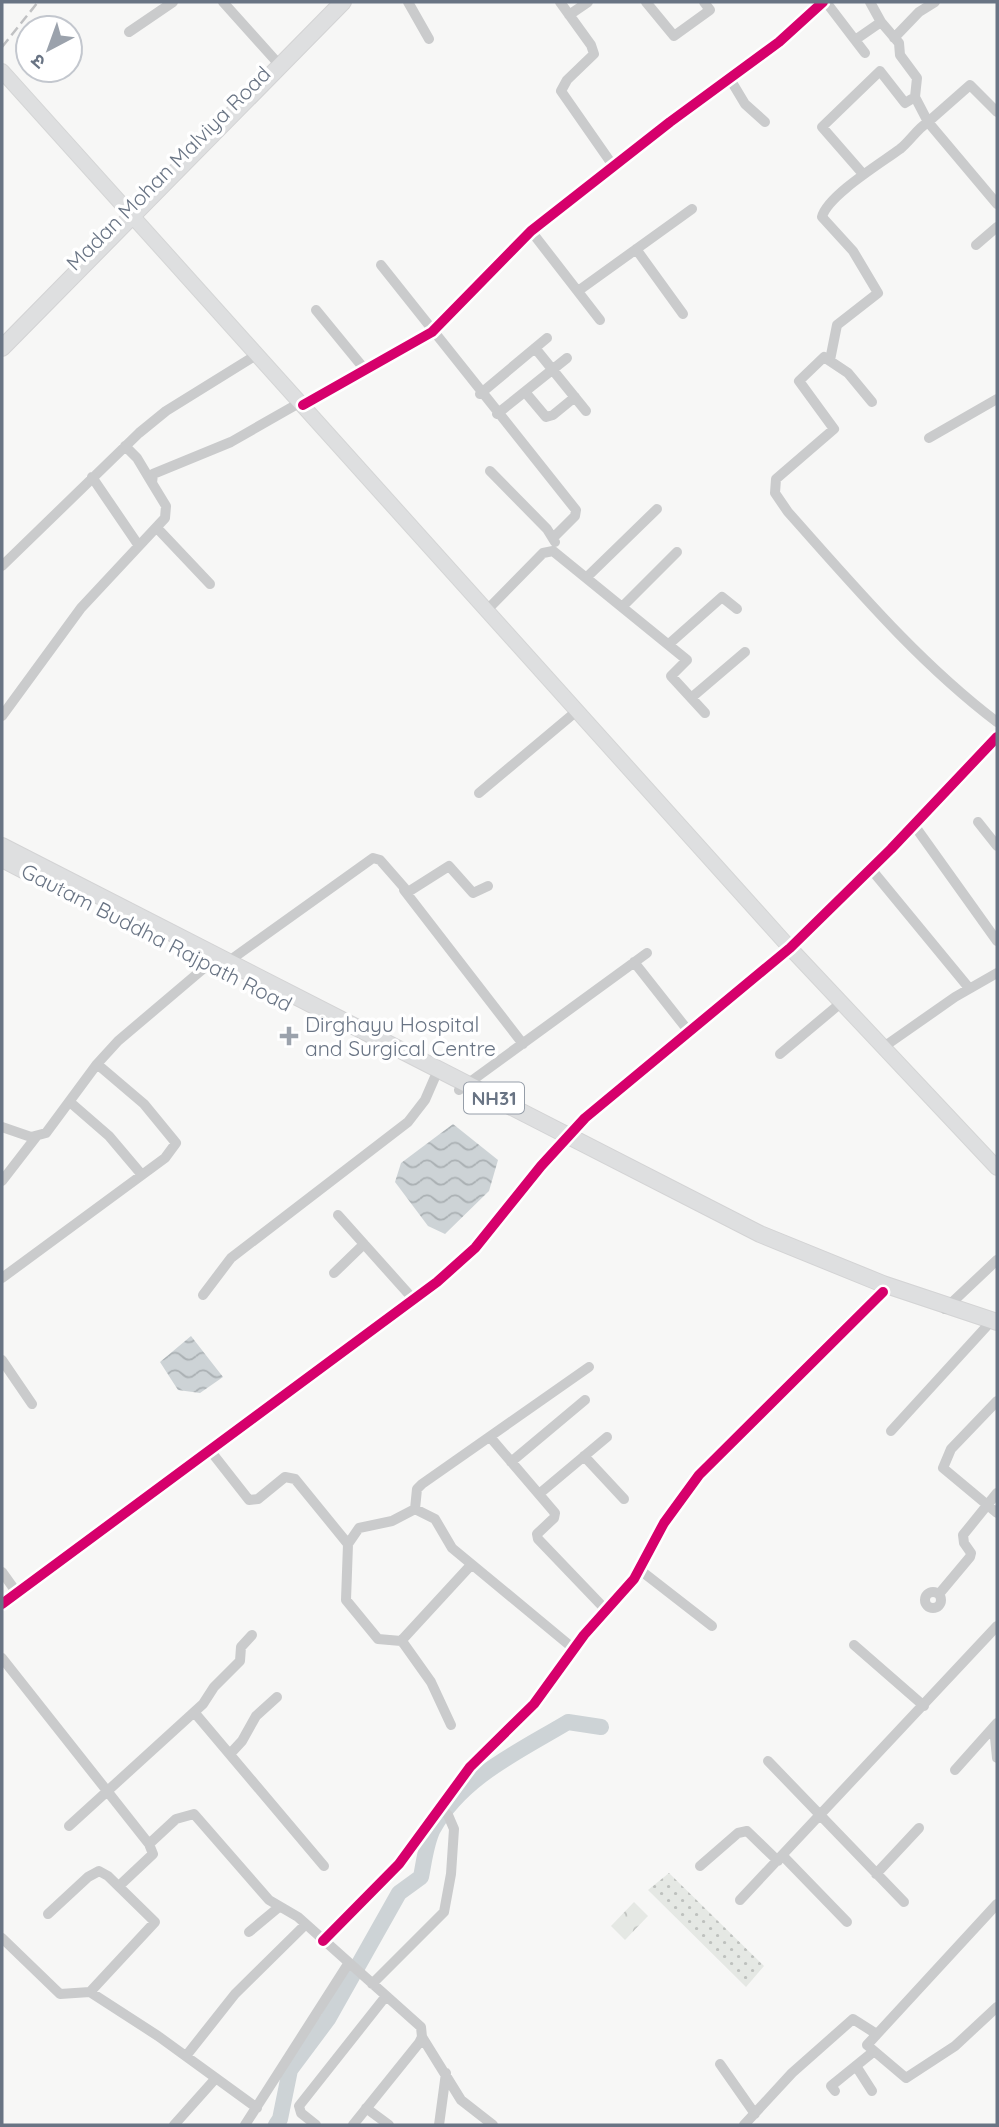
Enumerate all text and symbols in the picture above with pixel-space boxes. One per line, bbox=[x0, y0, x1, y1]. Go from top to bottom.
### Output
north arrow bbox=[14, 14, 84, 84]
text: उ bbox=[25, 49, 50, 75]
street label: Madan Mohan Malviya Road bbox=[60, 60, 276, 276]
street label: Gautam Buddha Rajpath Road bbox=[17, 857, 297, 1017]
place label: Dirghayu Hospital and Surgical Centre bbox=[305, 1011, 496, 1061]
marker: Dirghayu Hospital and Surgical Centre bbox=[279, 1026, 299, 1046]
road number: NH31 bbox=[464, 1082, 524, 1114]

